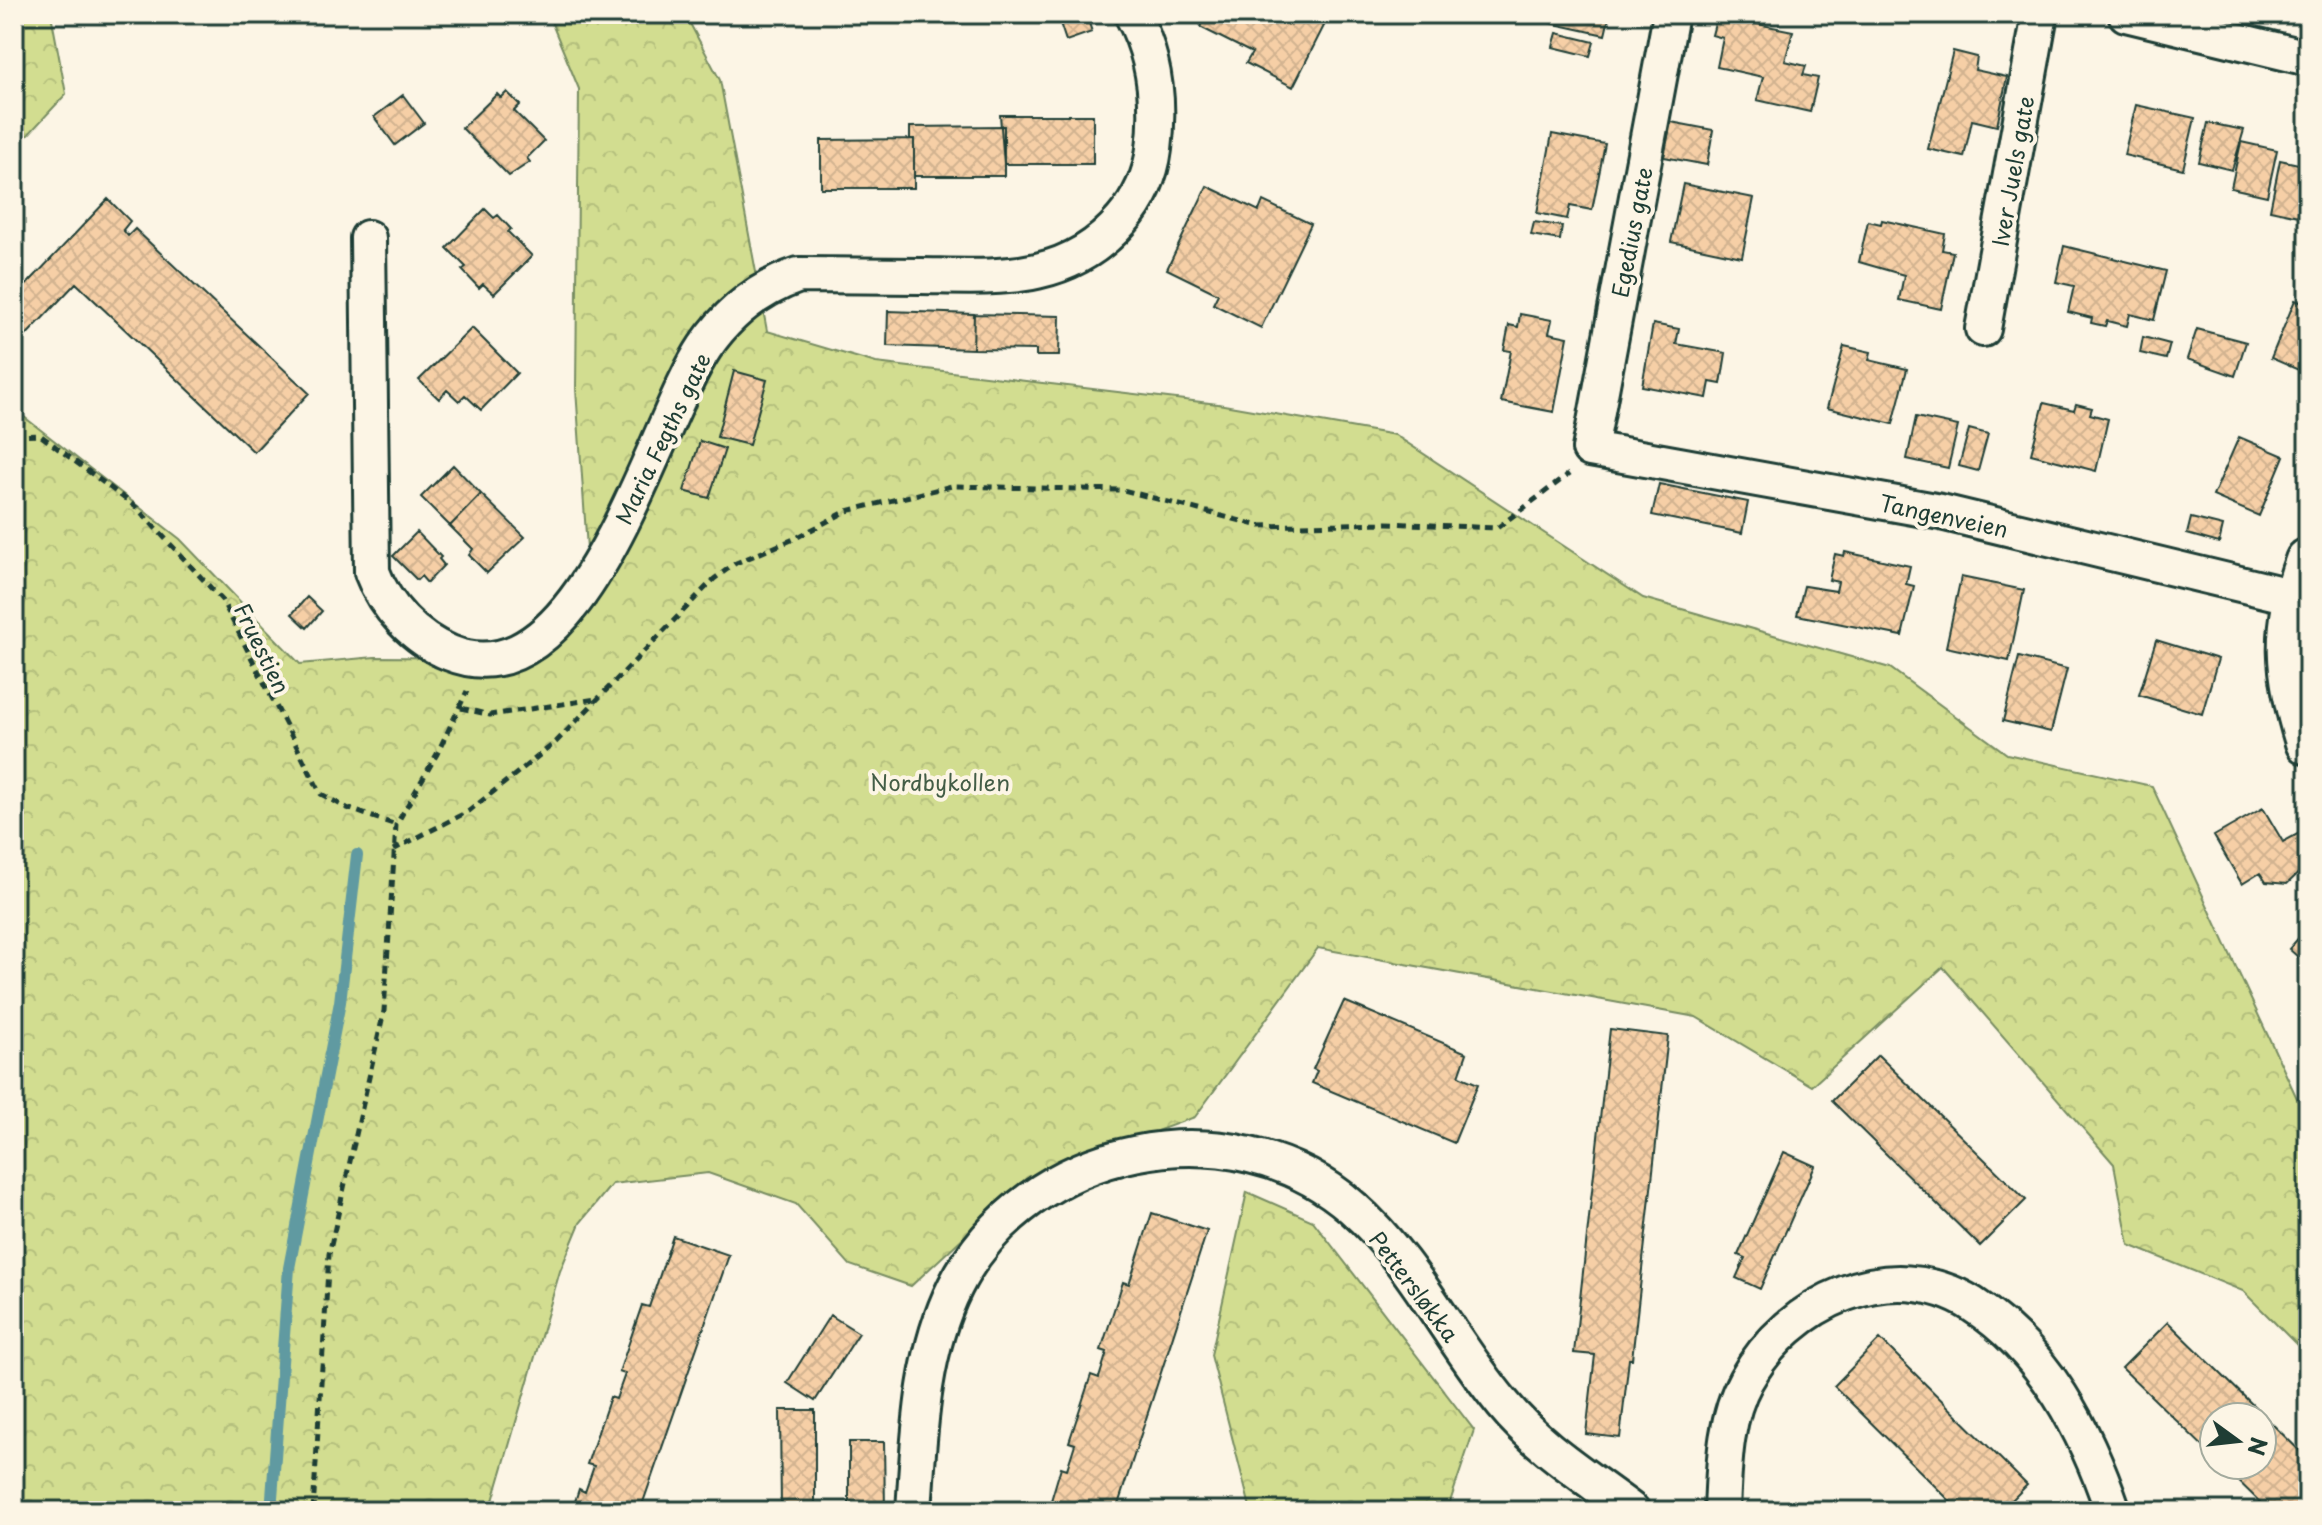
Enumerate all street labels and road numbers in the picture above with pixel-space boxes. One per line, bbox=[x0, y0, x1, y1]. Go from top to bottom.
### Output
street label: Iver Juels gate bbox=[1983, 93, 2041, 249]
street label: Egedius gate bbox=[1602, 164, 1660, 300]
street label: Maria Fegths gate bbox=[606, 346, 718, 530]
street label: Tangenveien bbox=[1877, 485, 2011, 545]
street label: Fruestien bbox=[227, 597, 299, 699]
street label: Pettersløkka bbox=[1362, 1224, 1468, 1349]

